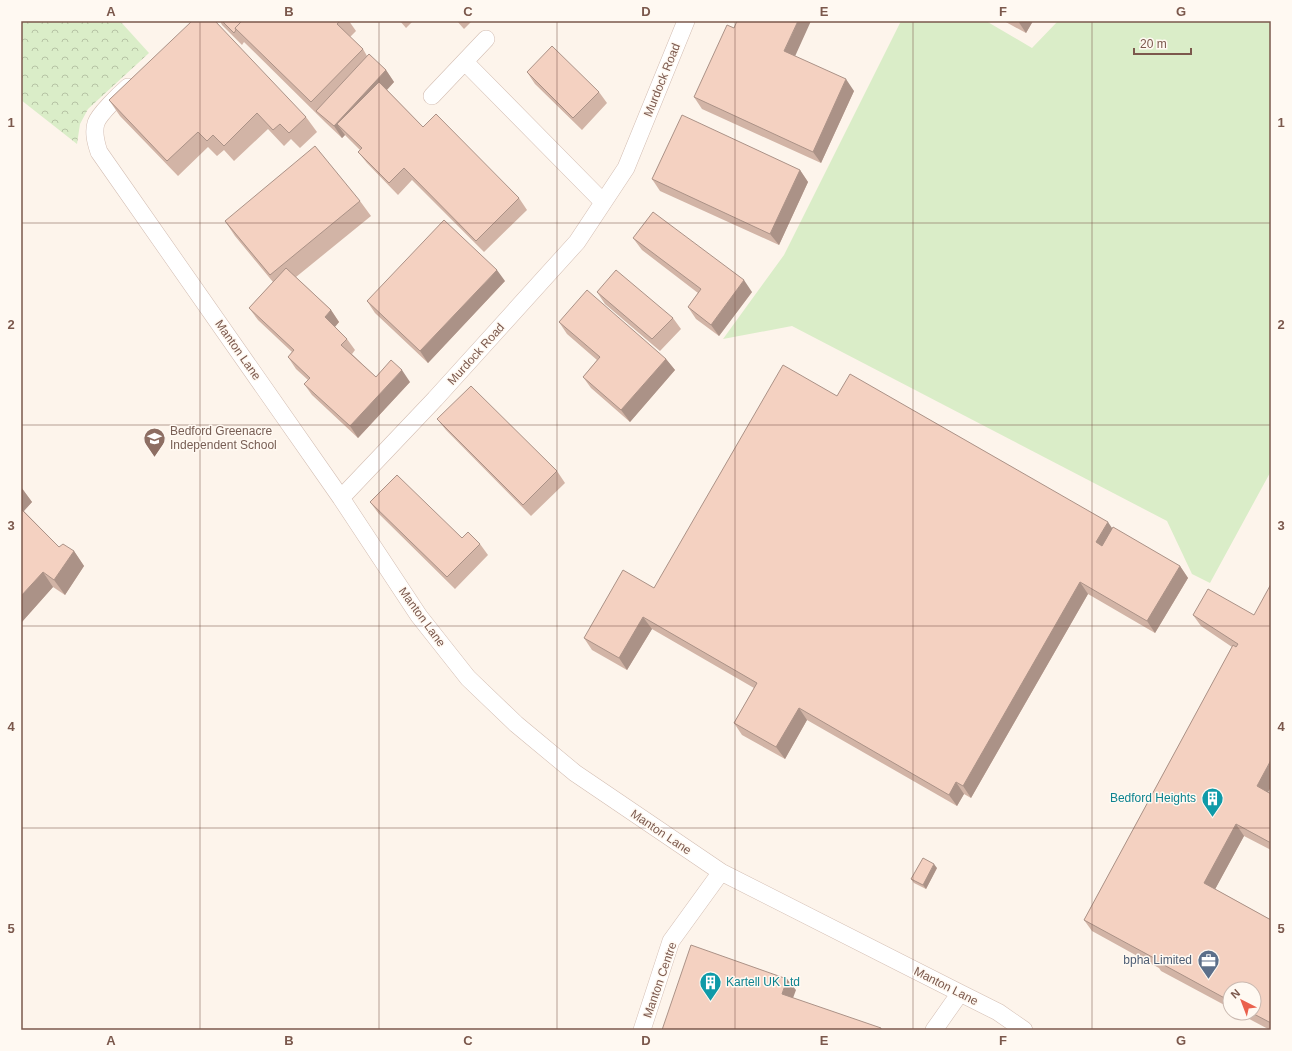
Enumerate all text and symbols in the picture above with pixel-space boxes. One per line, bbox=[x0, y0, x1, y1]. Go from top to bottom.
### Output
text: A bbox=[106, 4, 116, 19]
text: B bbox=[284, 4, 294, 19]
text: C bbox=[463, 4, 473, 19]
text: D bbox=[641, 4, 651, 19]
text: E bbox=[820, 4, 829, 19]
text: F bbox=[999, 4, 1007, 19]
text: G bbox=[1176, 4, 1186, 19]
scale bar bbox=[1134, 30, 1191, 56]
text: 20 m bbox=[1140, 37, 1167, 51]
street label: Murdock Road bbox=[641, 41, 683, 119]
text: 1 bbox=[7, 115, 15, 130]
text: 1 bbox=[1277, 115, 1285, 130]
text: 2 bbox=[7, 317, 15, 332]
street label: Manton Lane bbox=[212, 317, 264, 383]
text: 2 bbox=[1277, 317, 1285, 332]
street label: Murdock Road bbox=[445, 320, 507, 388]
place label: Bedford Greenacre Independent School bbox=[170, 424, 277, 452]
school or university icon: Bedford Greenacre Independent School bbox=[142, 425, 168, 458]
text: 3 bbox=[7, 518, 15, 533]
text: 3 bbox=[1277, 518, 1285, 533]
street label: Manton Lane bbox=[396, 585, 448, 650]
text: 4 bbox=[7, 719, 15, 734]
text: 4 bbox=[1277, 719, 1285, 734]
building icon: Bedford Heights bbox=[1199, 785, 1225, 818]
place label: Bedford Heights bbox=[1110, 791, 1196, 805]
street label: Manton Lane bbox=[628, 807, 694, 858]
text: 5 bbox=[7, 921, 15, 936]
text: 5 bbox=[1277, 921, 1285, 936]
street label: Manton Centre bbox=[640, 940, 680, 1020]
office icon: bpha Limited bbox=[1195, 947, 1221, 980]
place label: bpha Limited bbox=[1123, 953, 1192, 967]
street label: Manton Lane bbox=[912, 964, 981, 1008]
building icon: Kartell UK Ltd bbox=[698, 969, 724, 1002]
place label: Kartell UK Ltd bbox=[726, 975, 800, 989]
north arrow bbox=[1222, 981, 1262, 1021]
text: N bbox=[1228, 986, 1242, 1001]
text: A bbox=[106, 1033, 116, 1048]
text: B bbox=[284, 1033, 294, 1048]
text: C bbox=[463, 1033, 473, 1048]
text: D bbox=[641, 1033, 651, 1048]
text: E bbox=[820, 1033, 829, 1048]
text: F bbox=[999, 1033, 1007, 1048]
text: G bbox=[1176, 1033, 1186, 1048]

